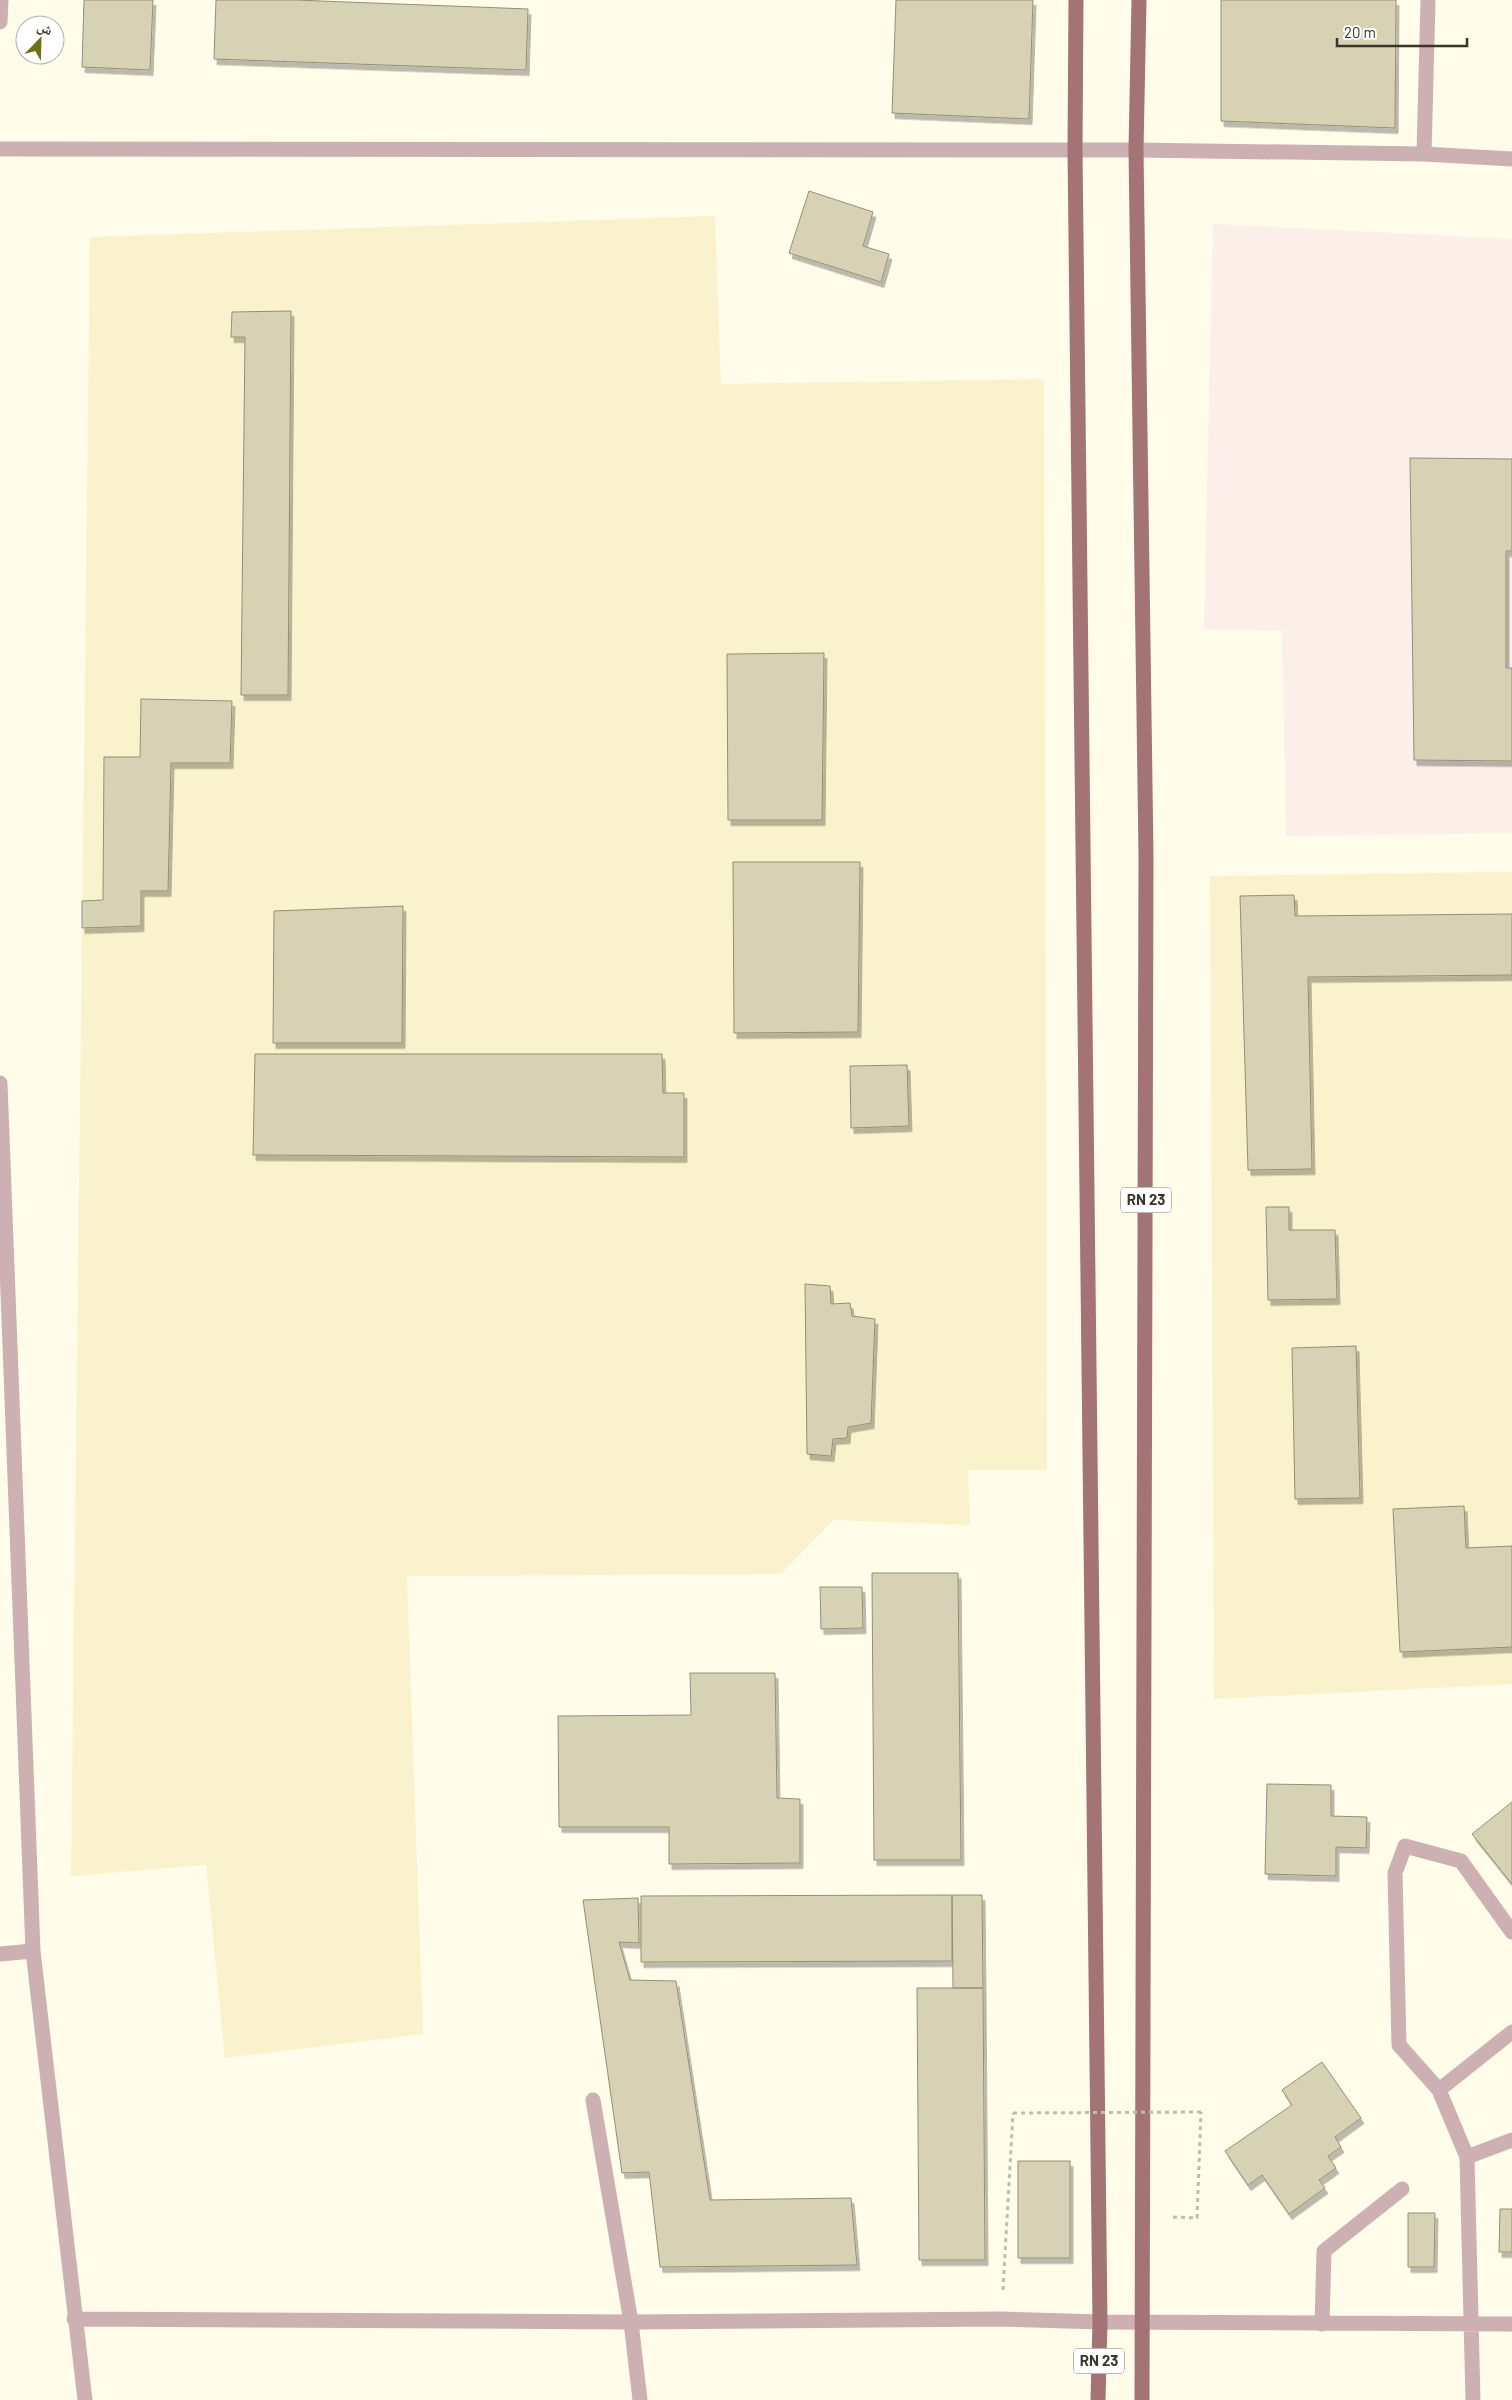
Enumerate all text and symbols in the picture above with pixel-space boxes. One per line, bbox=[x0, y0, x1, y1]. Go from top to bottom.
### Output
north arrow bbox=[15, 15, 65, 65]
scale bar bbox=[1337, 15, 1467, 47]
text: ش bbox=[35, 17, 56, 39]
text: 20 m bbox=[1344, 23, 1376, 41]
road number: RN 23 bbox=[1121, 1188, 1171, 1212]
road number: RN 23 bbox=[1074, 2348, 1124, 2374]

